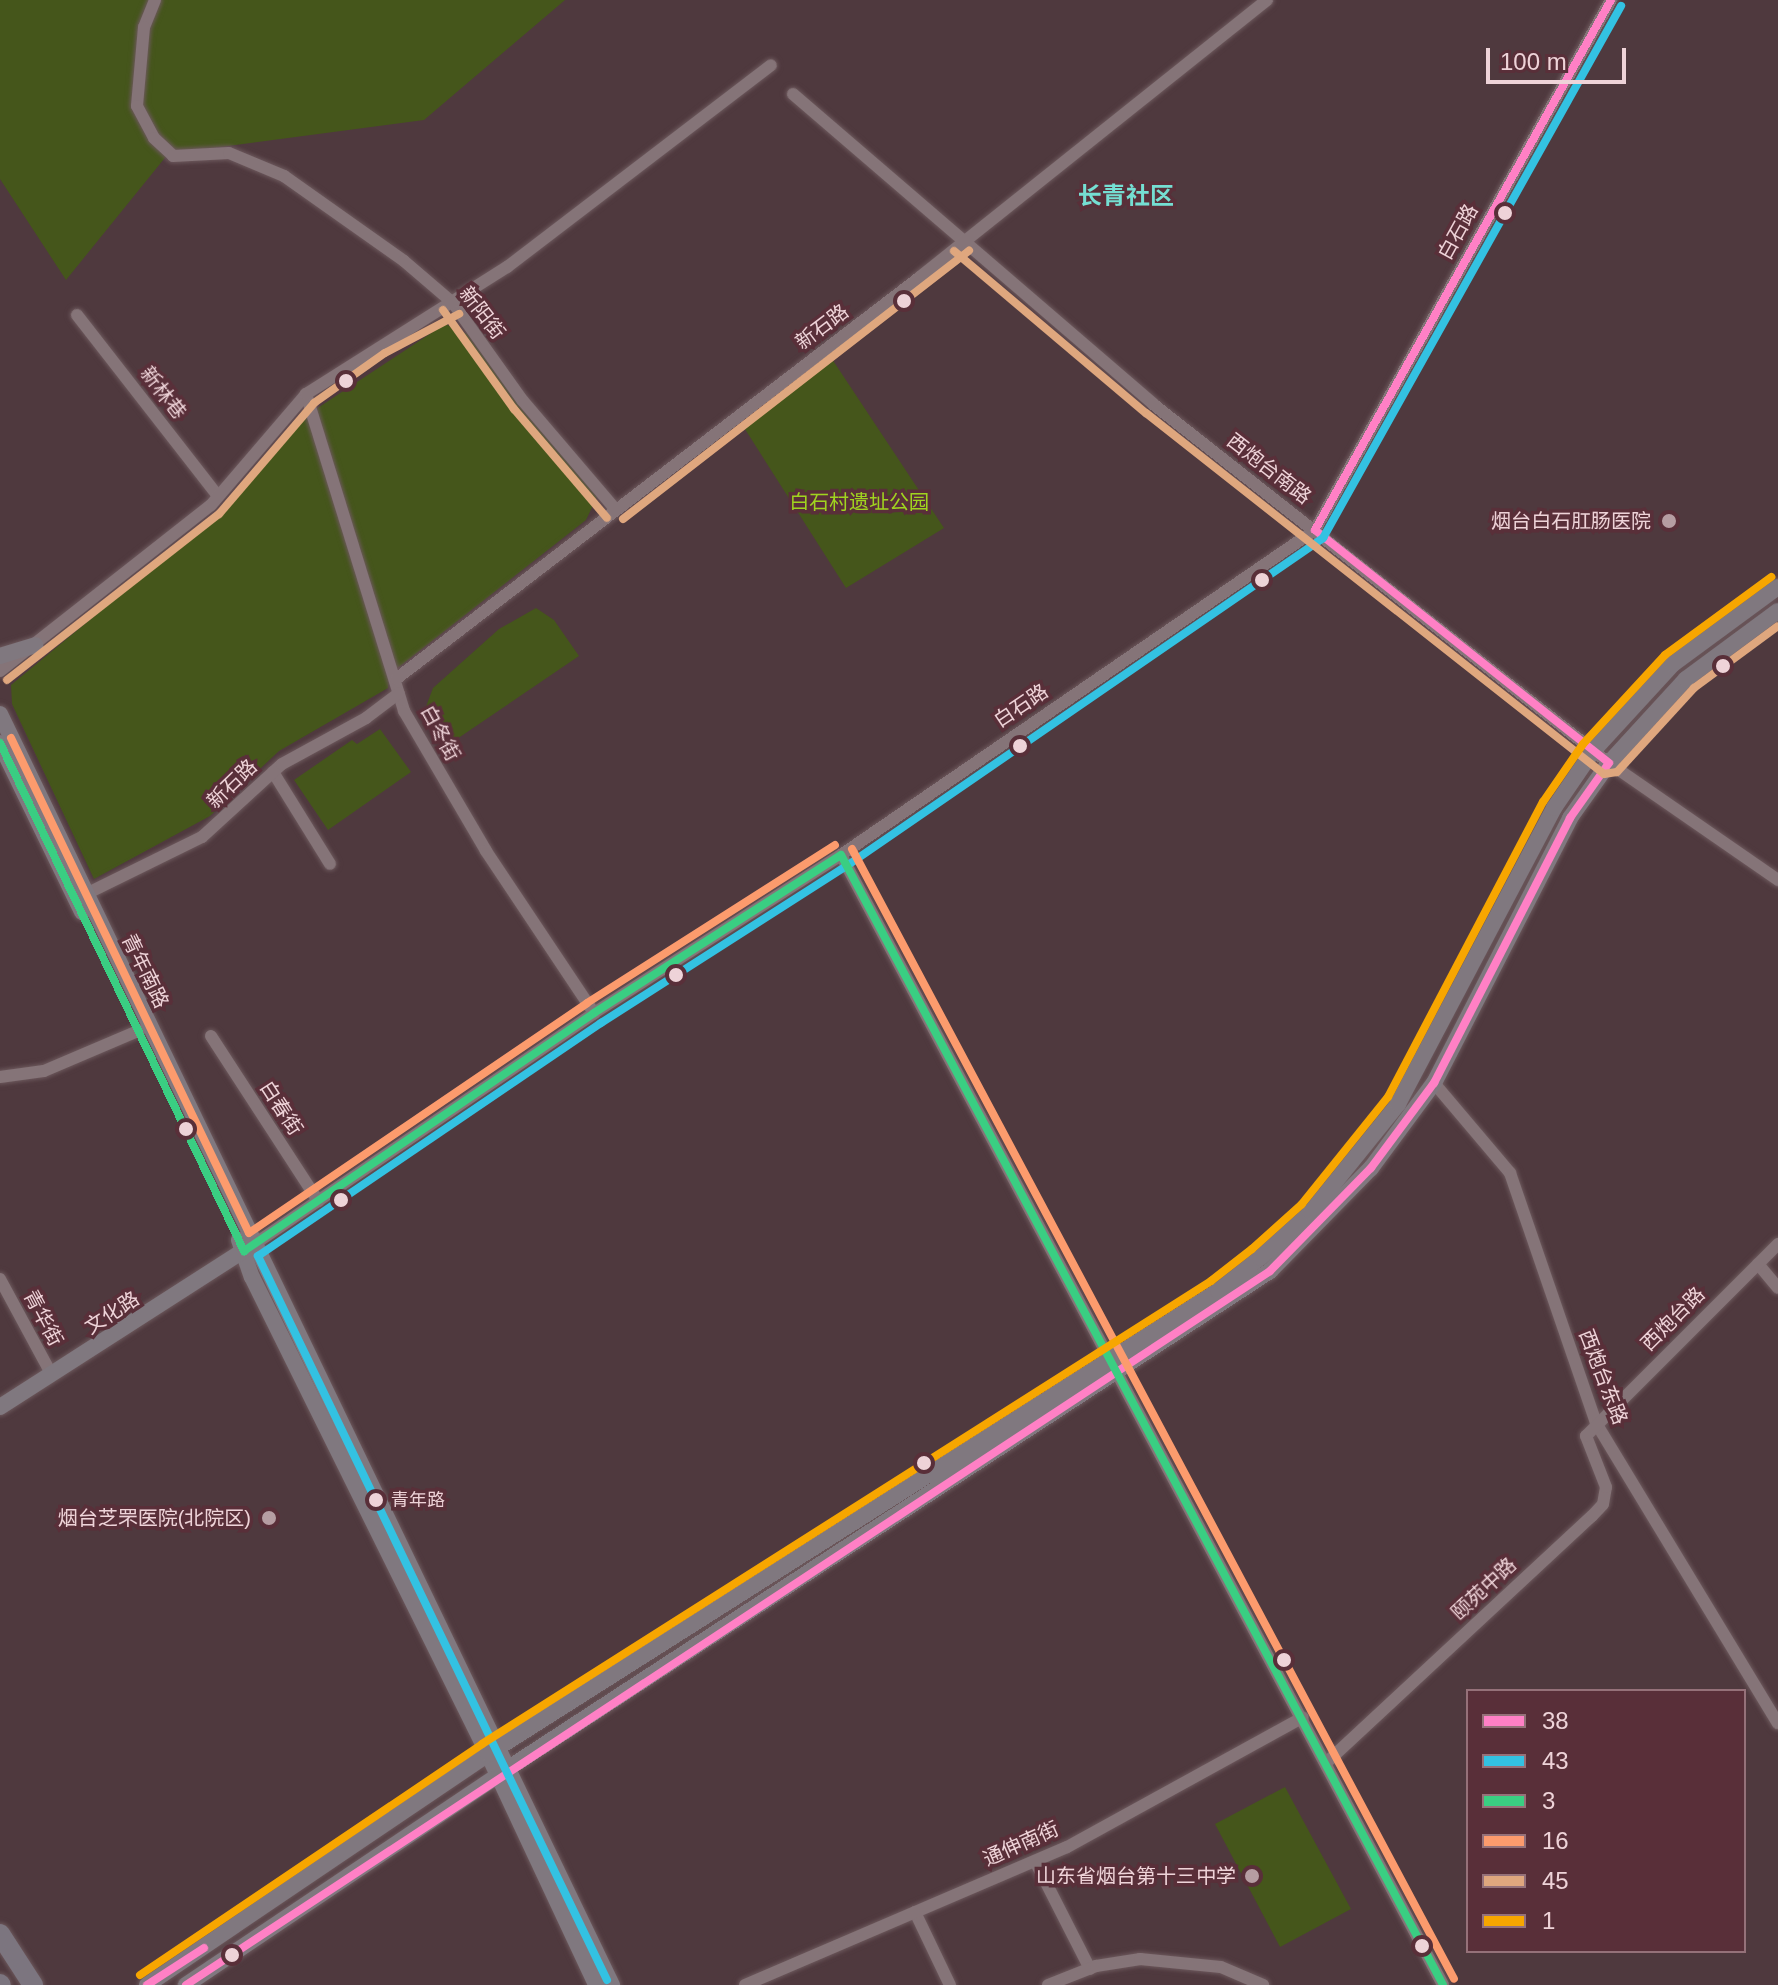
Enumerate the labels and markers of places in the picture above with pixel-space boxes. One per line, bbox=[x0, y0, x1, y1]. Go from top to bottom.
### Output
unlabelled marker bbox=[1497, 205, 1513, 221]
unlabelled marker bbox=[896, 293, 912, 309]
unlabelled marker bbox=[338, 373, 354, 389]
place label: 烟台白石肛肠医院 bbox=[1491, 509, 1651, 533]
marker: 烟台白石肛肠医院 bbox=[1658, 510, 1680, 532]
unlabelled marker bbox=[1254, 572, 1270, 588]
unlabelled marker bbox=[1715, 658, 1731, 674]
unlabelled marker bbox=[1012, 738, 1028, 754]
unlabelled marker bbox=[668, 967, 684, 983]
unlabelled marker bbox=[178, 1121, 194, 1137]
unlabelled marker bbox=[333, 1192, 349, 1208]
unlabelled marker bbox=[916, 1455, 932, 1471]
place label: 青年路 bbox=[391, 1489, 445, 1511]
marker: 青年路 bbox=[368, 1492, 384, 1508]
place label: 烟台芝罘医院(北院区) bbox=[58, 1506, 251, 1530]
marker: 烟台芝罘医院(北院区) bbox=[258, 1507, 280, 1529]
unlabelled marker bbox=[1276, 1652, 1292, 1668]
place label: 山东省烟台第十三中学 bbox=[1036, 1864, 1236, 1888]
marker: 山东省烟台第十三中学 bbox=[1243, 1867, 1261, 1885]
unlabelled marker bbox=[1414, 1938, 1430, 1954]
unlabelled marker bbox=[224, 1947, 240, 1963]

